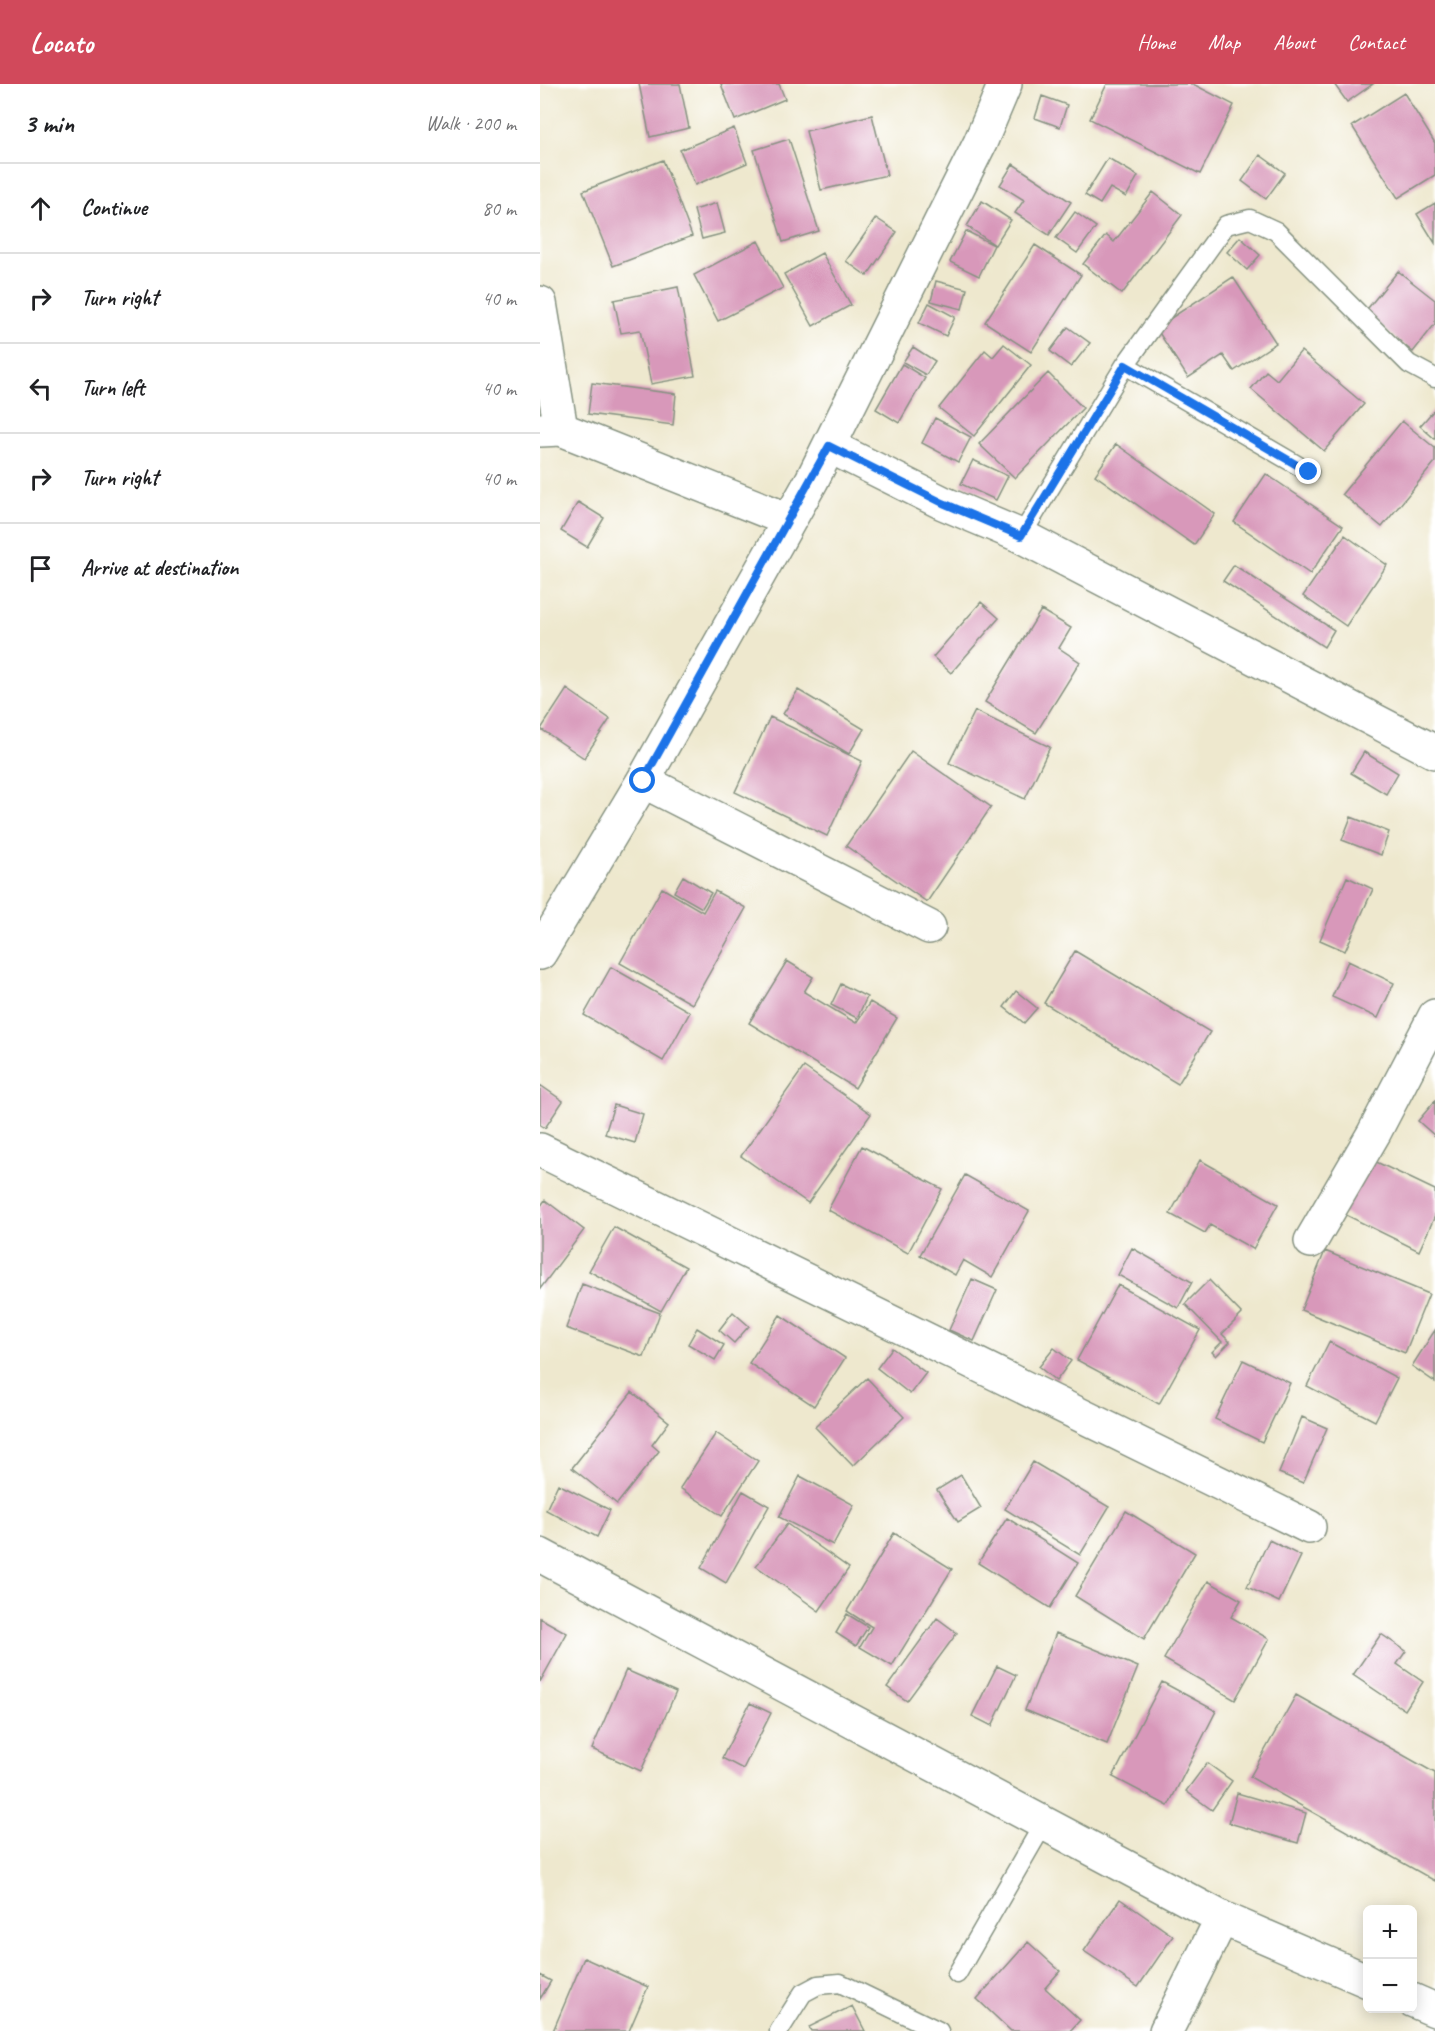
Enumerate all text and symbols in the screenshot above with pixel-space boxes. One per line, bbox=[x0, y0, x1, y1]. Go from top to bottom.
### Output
text: Locato bbox=[30, 25, 93, 60]
text: Home bbox=[1137, 29, 1175, 55]
text: Map bbox=[1208, 29, 1240, 55]
text: About bbox=[1273, 29, 1315, 55]
text: Contact bbox=[1348, 29, 1405, 55]
text: 3 min bbox=[24, 107, 74, 140]
text: Walk · 200 m bbox=[426, 111, 516, 136]
icon: ahead bbox=[24, 192, 57, 225]
text: Continue bbox=[81, 194, 147, 222]
text: 80 m bbox=[482, 196, 516, 221]
icon: right bbox=[24, 282, 57, 315]
text: Turn right bbox=[81, 284, 158, 312]
text: 40 m bbox=[482, 286, 516, 311]
icon: left bbox=[24, 372, 57, 405]
text: Turn left bbox=[81, 374, 145, 402]
text: 40 m bbox=[482, 376, 516, 401]
route end bbox=[1295, 458, 1321, 484]
icon: right bbox=[24, 462, 57, 495]
text: Turn right bbox=[81, 464, 158, 492]
text: 40 m bbox=[482, 466, 516, 491]
icon: arrive bbox=[24, 552, 57, 585]
text: Arrive at destination bbox=[81, 554, 238, 582]
route start bbox=[629, 767, 655, 793]
map controls bbox=[1363, 1905, 1417, 2013]
button: + bbox=[1363, 1905, 1417, 1959]
button: − bbox=[1363, 1959, 1417, 2013]

